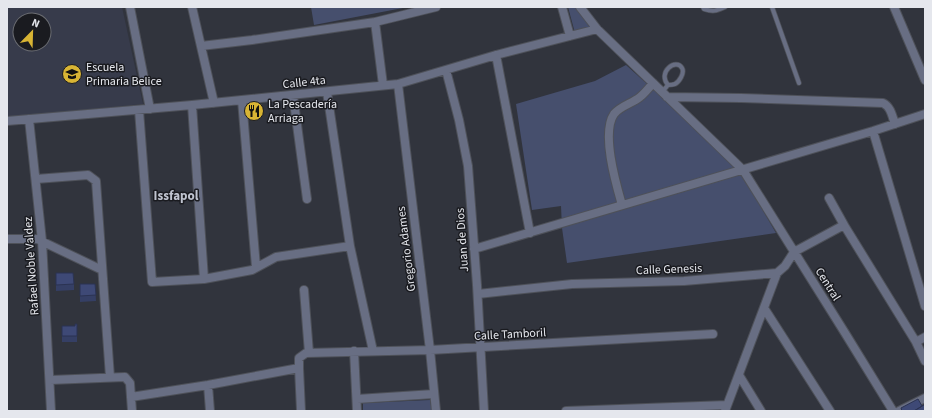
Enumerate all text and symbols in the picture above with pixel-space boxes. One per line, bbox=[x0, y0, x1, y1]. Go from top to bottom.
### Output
north arrow bbox=[12, 12, 52, 52]
text: N bbox=[29, 15, 42, 32]
place label: Escuela Primaria Belice bbox=[86, 59, 162, 90]
school or university icon: Escuela Primaria Belice bbox=[61, 63, 83, 85]
street label: Calle 4ta bbox=[282, 72, 326, 93]
place label: La Pescadería Arriaga bbox=[268, 96, 337, 127]
restaurant icon: La Pescadería Arriaga bbox=[243, 100, 265, 122]
district label: Issfapol bbox=[154, 187, 199, 205]
street label: Gregorio Adames bbox=[393, 205, 420, 293]
street label: Juan de Dios bbox=[452, 207, 473, 273]
street label: Rafael Noble Valdez bbox=[20, 216, 43, 316]
street label: Calle Genesis bbox=[636, 260, 702, 279]
street label: Central bbox=[811, 264, 844, 304]
street label: Calle Tamboril bbox=[474, 324, 547, 345]

